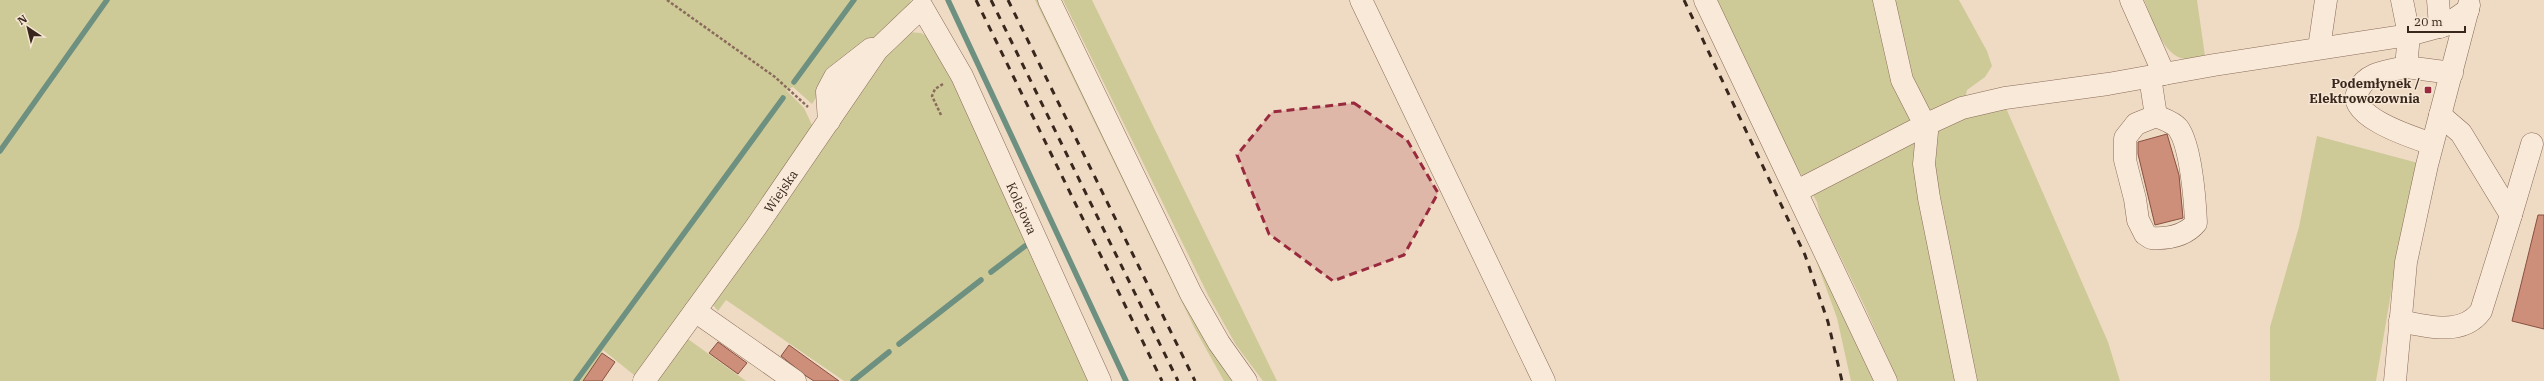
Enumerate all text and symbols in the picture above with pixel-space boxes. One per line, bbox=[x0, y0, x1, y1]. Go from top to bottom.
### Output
north arrow bbox=[8, 8, 48, 48]
scale bar bbox=[2408, 8, 2465, 34]
text: N bbox=[15, 11, 30, 28]
text: 20 m bbox=[2414, 14, 2443, 29]
place label: Podemłynek / Elektrowozownia bbox=[2309, 75, 2421, 107]
marker: Podemłynek / Elektrowozownia bbox=[2423, 85, 2433, 95]
street label: Wiejska bbox=[760, 166, 802, 216]
street label: Kolejowa bbox=[1002, 180, 1041, 237]

